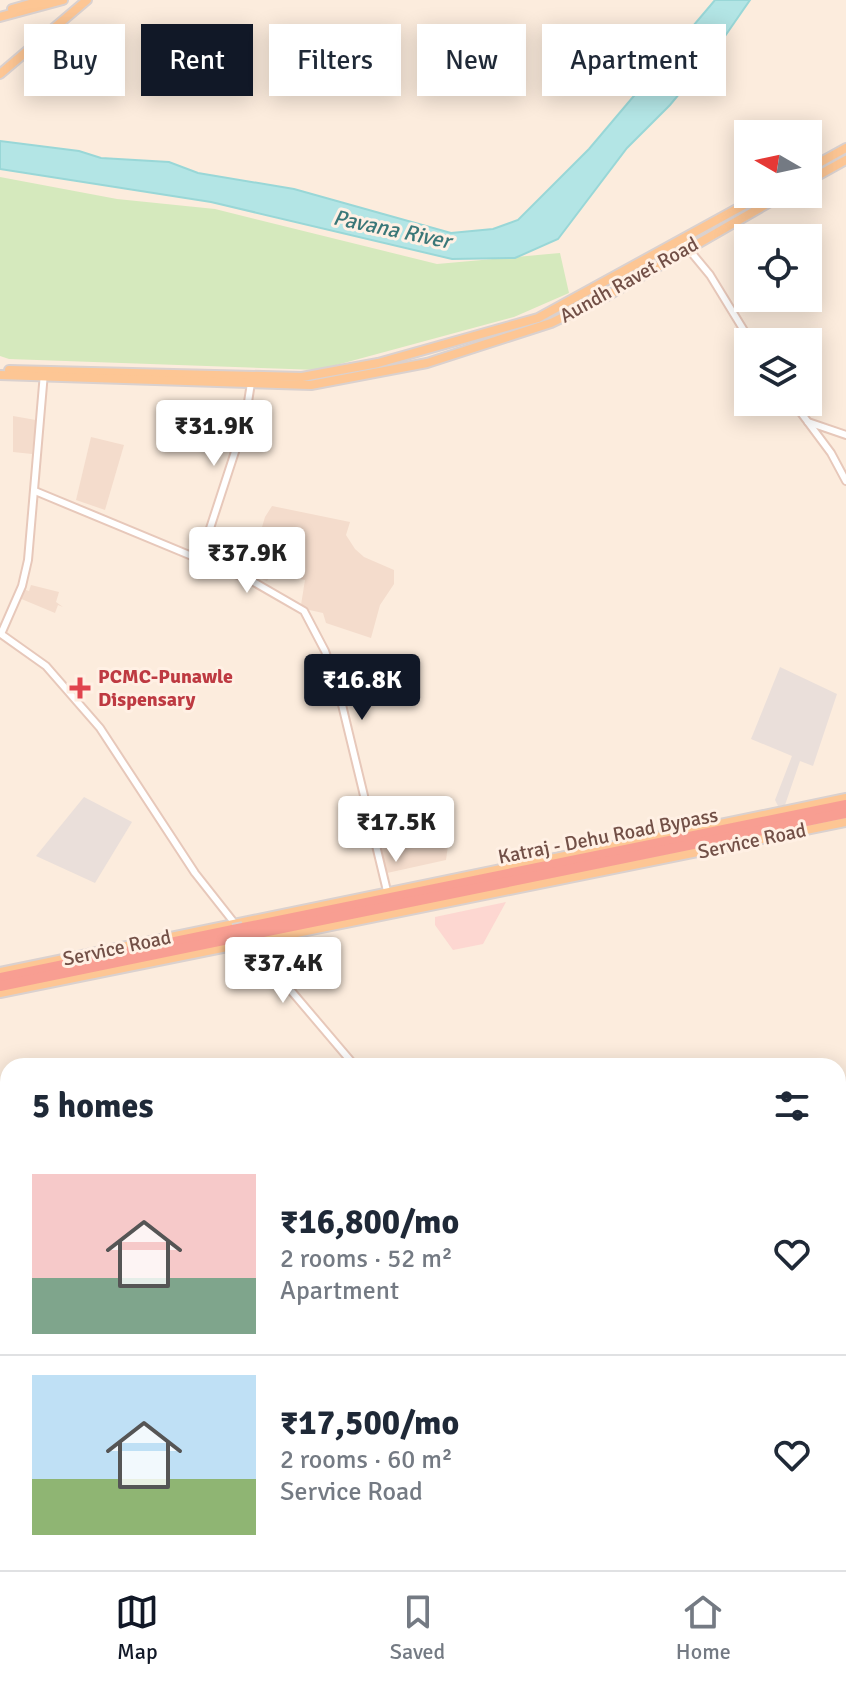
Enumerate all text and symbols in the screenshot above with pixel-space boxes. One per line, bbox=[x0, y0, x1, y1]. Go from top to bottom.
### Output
chip: Buy bbox=[24, 24, 125, 96]
chip: Rent bbox=[141, 24, 253, 96]
chip: Filters bbox=[269, 24, 401, 96]
chip: New bbox=[417, 24, 526, 96]
chip: Apartment bbox=[542, 24, 726, 96]
north arrow bbox=[734, 120, 822, 208]
map controls bbox=[734, 120, 822, 416]
water label: Pavana River bbox=[331, 203, 456, 255]
button: locate bbox=[734, 224, 822, 312]
street label: Aundh Ravet Road bbox=[555, 232, 703, 328]
button: layers bbox=[734, 328, 822, 416]
pin: ₹31.9K bbox=[149, 400, 279, 468]
text: ₹31.9K bbox=[174, 410, 254, 442]
pin: ₹37.9K bbox=[182, 527, 312, 595]
text: ₹37.9K bbox=[207, 537, 287, 569]
pin: ₹16.8K bbox=[297, 654, 427, 722]
place label: PCMC-Punawle Dispensary bbox=[98, 664, 233, 712]
text: ₹16.8K bbox=[322, 664, 402, 696]
marker: PCMC-Punawle Dispensary bbox=[69, 677, 91, 699]
pin: ₹17.5K bbox=[331, 796, 461, 864]
street label: Katraj - Dehu Road Bypass bbox=[496, 802, 720, 870]
text: ₹17.5K bbox=[356, 806, 436, 838]
street label: Service Road bbox=[696, 817, 808, 865]
street label: Service Road bbox=[61, 924, 173, 972]
pin: ₹37.4K bbox=[218, 937, 348, 1005]
text: ₹37.4K bbox=[243, 947, 323, 979]
icon: filters bbox=[770, 1084, 814, 1128]
text: 5 homes bbox=[32, 1085, 153, 1127]
text: ₹16,800/mo bbox=[280, 1201, 459, 1243]
icon: home bbox=[96, 1206, 192, 1302]
icon: heart bbox=[770, 1232, 814, 1276]
text: 2 rooms · 52 m² bbox=[280, 1243, 453, 1275]
text: Apartment bbox=[280, 1275, 399, 1307]
text: ₹17,500/mo bbox=[280, 1402, 459, 1444]
icon: home bbox=[96, 1407, 192, 1503]
icon: heart bbox=[770, 1433, 814, 1477]
text: 2 rooms · 60 m² bbox=[280, 1444, 453, 1476]
text: Service Road bbox=[280, 1476, 423, 1508]
tab: Map bbox=[115, 1590, 159, 1665]
tab: Saved bbox=[390, 1590, 445, 1665]
tab: Home bbox=[676, 1590, 731, 1665]

